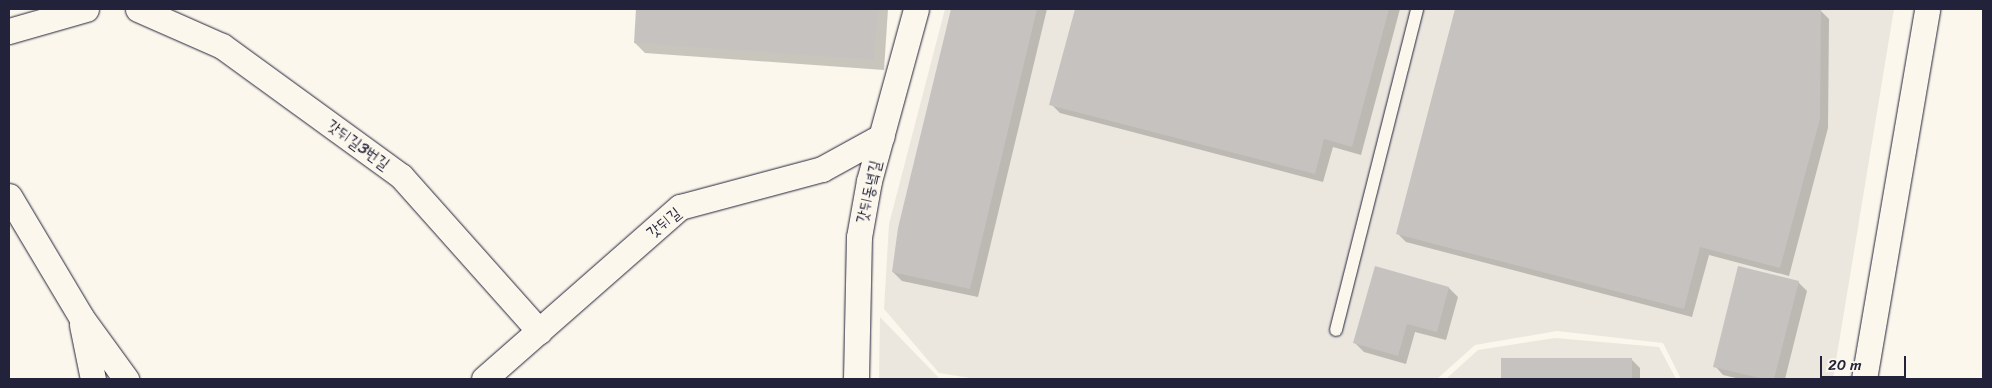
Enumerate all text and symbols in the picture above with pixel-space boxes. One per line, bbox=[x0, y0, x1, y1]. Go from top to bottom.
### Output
street label: 갓뒤길3번길 bbox=[323, 116, 393, 174]
street label: 갓뒤동녘길 bbox=[852, 158, 886, 226]
street label: 갓뒤길 bbox=[643, 203, 685, 243]
scale bar bbox=[1822, 346, 1908, 378]
text: 20 m bbox=[1828, 352, 1862, 378]

